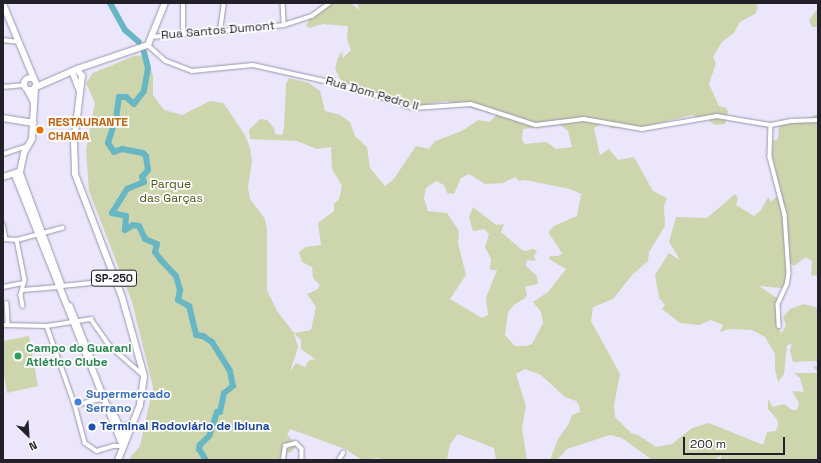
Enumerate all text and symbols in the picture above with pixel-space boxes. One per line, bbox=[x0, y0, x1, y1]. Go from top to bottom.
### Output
street label: Rua Santos Dumont bbox=[160, 19, 276, 43]
street label: Rua Dom Pedro II bbox=[324, 74, 420, 114]
place label: RESTAURANTE CHAMA bbox=[48, 116, 128, 144]
marker: RESTAURANTE CHAMA bbox=[35, 125, 45, 135]
park label: Parque das Garças bbox=[139, 178, 203, 206]
road number: SP-250 bbox=[91, 269, 137, 287]
place label: Campo do Guarani Atlético Clube bbox=[26, 342, 131, 370]
marker: Campo do Guarani Atlético Clube bbox=[13, 351, 23, 361]
place label: Supermercado Serrano bbox=[86, 388, 171, 416]
marker: Supermercado Serrano bbox=[73, 397, 83, 407]
north arrow bbox=[8, 415, 48, 455]
place label: Terminal Rodoviário de Ibiuna bbox=[100, 420, 270, 434]
marker: Terminal Rodoviário de Ibiuna bbox=[87, 422, 97, 432]
scale bar bbox=[685, 429, 787, 455]
text: 200 m bbox=[690, 436, 726, 452]
text: N bbox=[27, 438, 39, 454]

